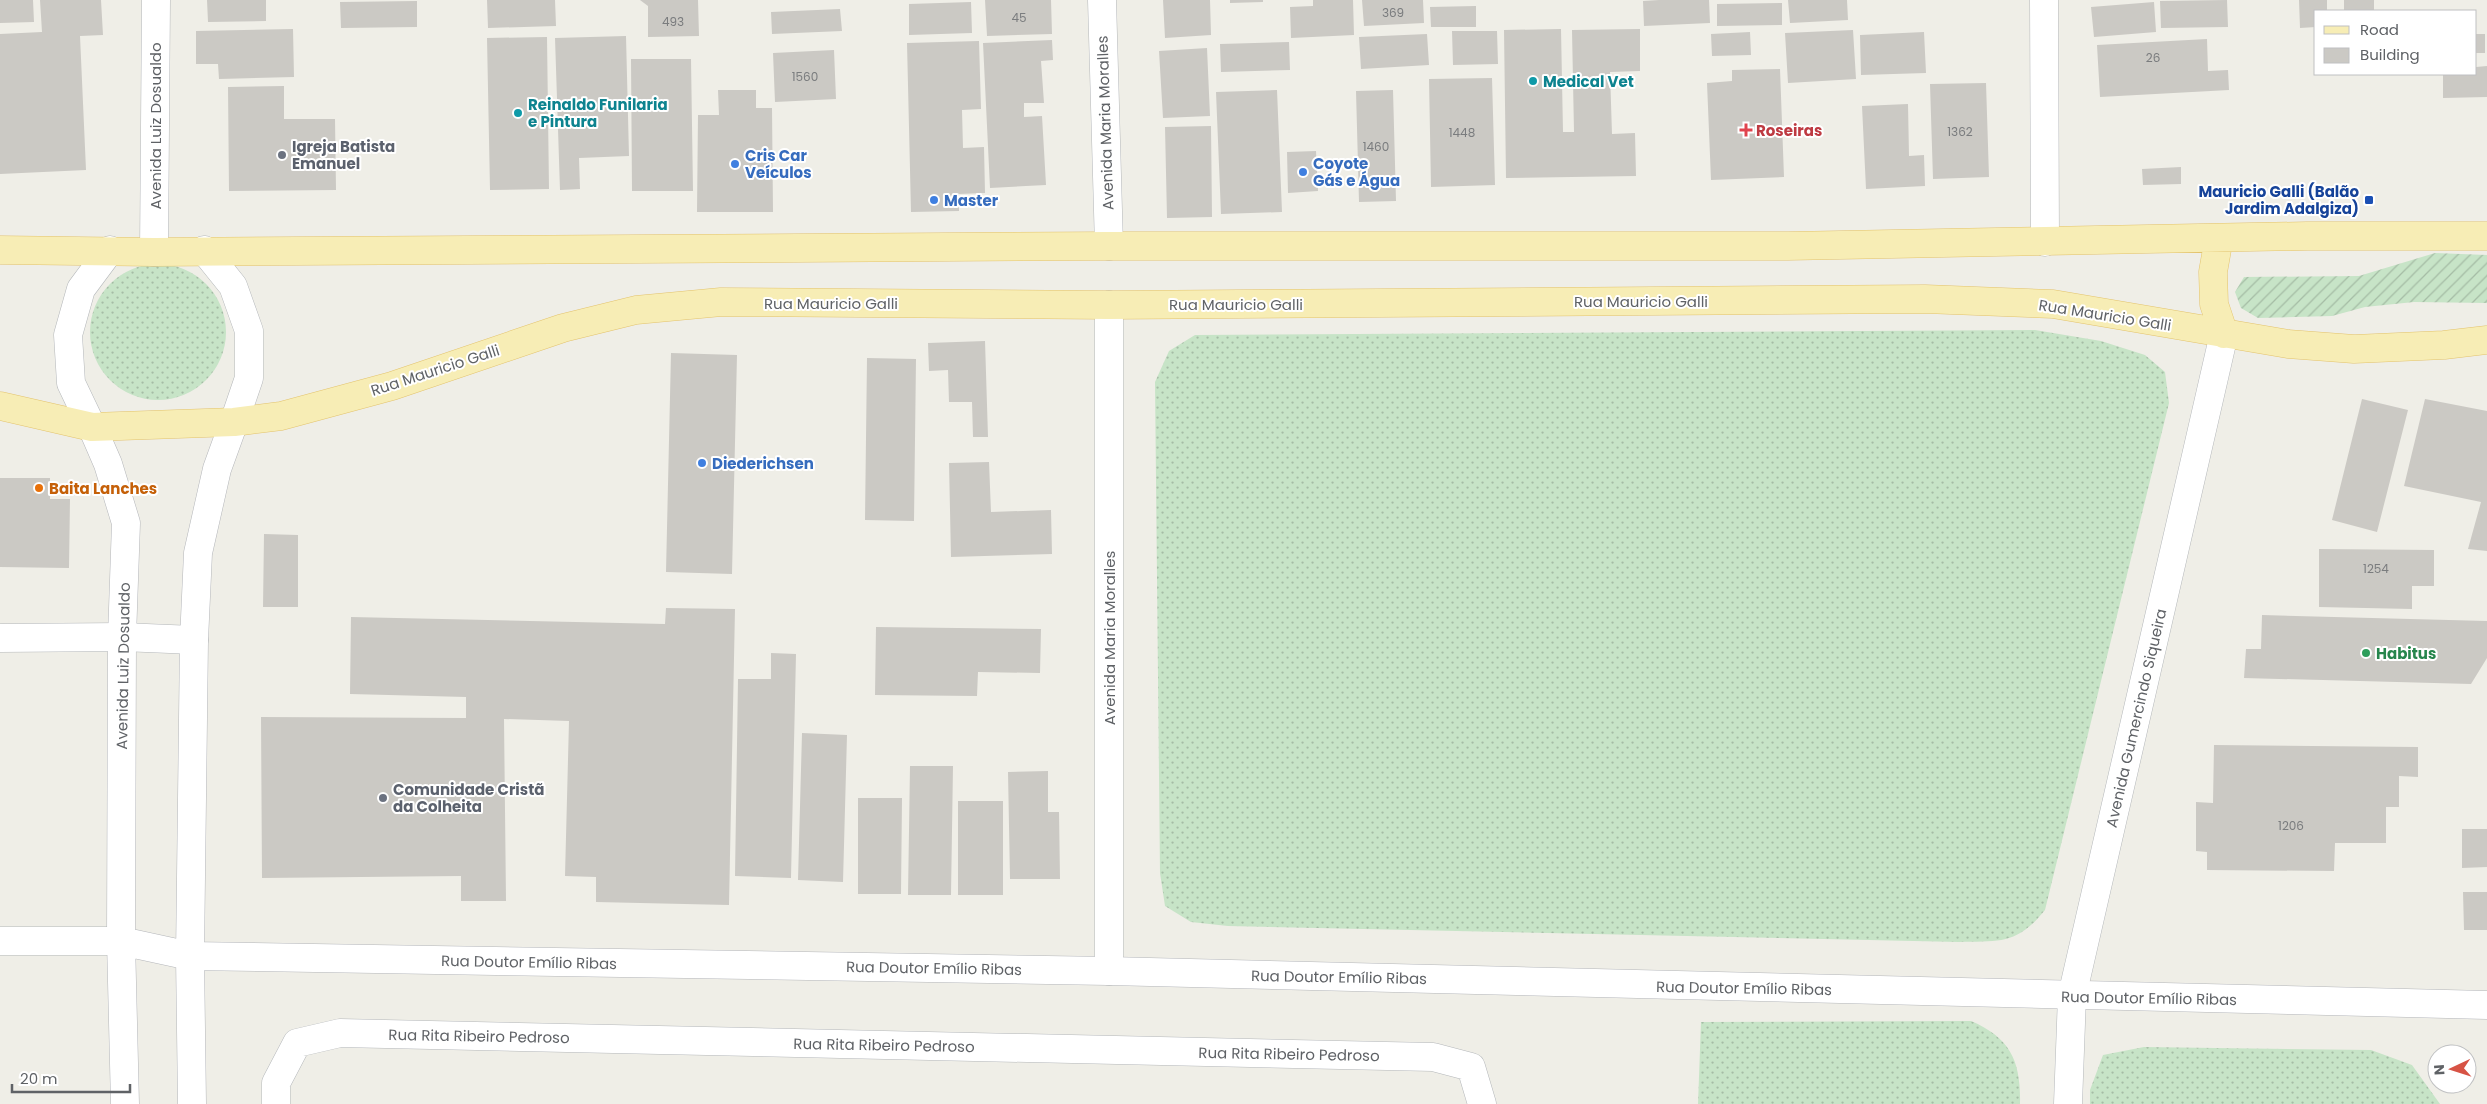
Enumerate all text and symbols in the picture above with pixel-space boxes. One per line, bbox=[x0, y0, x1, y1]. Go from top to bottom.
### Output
house number: 369 bbox=[1382, 4, 1404, 21]
house number: 45 bbox=[1011, 9, 1027, 26]
legend bbox=[2314, 10, 2477, 75]
house number: 493 bbox=[662, 13, 684, 30]
text: Road bbox=[2360, 19, 2399, 40]
street label: Avenida Maria Moralles bbox=[1091, 35, 1119, 211]
street label: Avenida Luiz Dosualdo bbox=[145, 42, 166, 210]
text: Building bbox=[2360, 44, 2420, 65]
house number: 26 bbox=[2146, 49, 2160, 66]
house number: 1560 bbox=[792, 68, 818, 85]
place label: Medical Vet bbox=[1543, 71, 1634, 92]
marker: Medical Vet bbox=[1527, 75, 1539, 87]
place label: Reinaldo Funilaria e Pintura bbox=[528, 94, 668, 132]
marker: Reinaldo Funilaria e Pintura bbox=[512, 107, 524, 119]
place label: Roseiras bbox=[1756, 120, 1822, 141]
house number: 1362 bbox=[1947, 123, 1973, 140]
house number: 1448 bbox=[1449, 124, 1475, 141]
marker: Roseiras bbox=[1740, 124, 1752, 136]
place label: Igreja Batista Emanuel bbox=[292, 136, 395, 174]
house number: 1460 bbox=[1363, 138, 1389, 155]
place label: Cris Car Veículos bbox=[745, 145, 812, 183]
marker: Igreja Batista Emanuel bbox=[276, 149, 288, 161]
place label: Coyote Gás e Água bbox=[1313, 153, 1400, 191]
marker: Cris Car Veículos bbox=[729, 158, 741, 170]
marker: Coyote Gás e Água bbox=[1297, 166, 1309, 178]
place label: Mauricio Galli (Balão Jardim Adalgiza) bbox=[2198, 181, 2359, 219]
place label: Master bbox=[944, 190, 999, 211]
marker: Master bbox=[928, 194, 940, 206]
marker: Mauricio Galli (Balão Jardim Adalgiza) bbox=[2363, 194, 2375, 206]
street label: Rua Mauricio Galli bbox=[1574, 291, 1708, 312]
street label: Rua Mauricio Galli bbox=[764, 293, 898, 314]
street label: Rua Mauricio Galli bbox=[1169, 294, 1303, 315]
street label: Rua Mauricio Galli bbox=[2037, 294, 2173, 336]
street label: Rua Mauricio Galli bbox=[368, 339, 502, 401]
place label: Diederichsen bbox=[712, 453, 814, 474]
marker: Diederichsen bbox=[696, 457, 708, 469]
place label: Baita Lanches bbox=[49, 478, 157, 499]
marker: Baita Lanches bbox=[33, 482, 45, 494]
street label: Avenida Maria Moralles bbox=[1099, 551, 1120, 725]
house number: 1254 bbox=[2363, 560, 2389, 577]
street label: Avenida Luiz Dosualdo bbox=[111, 582, 135, 750]
street label: Avenida Gumercindo Siqueira bbox=[2101, 606, 2171, 830]
place label: Habitus bbox=[2376, 643, 2436, 664]
marker: Habitus bbox=[2360, 647, 2372, 659]
place label: Comunidade Cristã da Colheita bbox=[393, 779, 544, 817]
marker: Comunidade Cristã da Colheita bbox=[377, 792, 389, 804]
house number: 1206 bbox=[2278, 817, 2304, 834]
street label: Rua Doutor Emílio Ribas bbox=[441, 950, 617, 974]
street label: Rua Doutor Emílio Ribas bbox=[846, 956, 1022, 980]
street label: Rua Doutor Emílio Ribas bbox=[1251, 965, 1427, 989]
street label: Rua Doutor Emílio Ribas bbox=[1656, 976, 1832, 1000]
street label: Rua Doutor Emílio Ribas bbox=[2061, 986, 2237, 1010]
street label: Rua Rita Ribeiro Pedroso bbox=[388, 1024, 570, 1048]
street label: Rua Rita Ribeiro Pedroso bbox=[793, 1033, 975, 1057]
street label: Rua Rita Ribeiro Pedroso bbox=[1198, 1042, 1380, 1066]
north arrow bbox=[2427, 1044, 2477, 1094]
scale bar bbox=[12, 1062, 130, 1094]
text: N bbox=[2429, 1064, 2449, 1076]
text: 20 m bbox=[20, 1068, 58, 1089]

